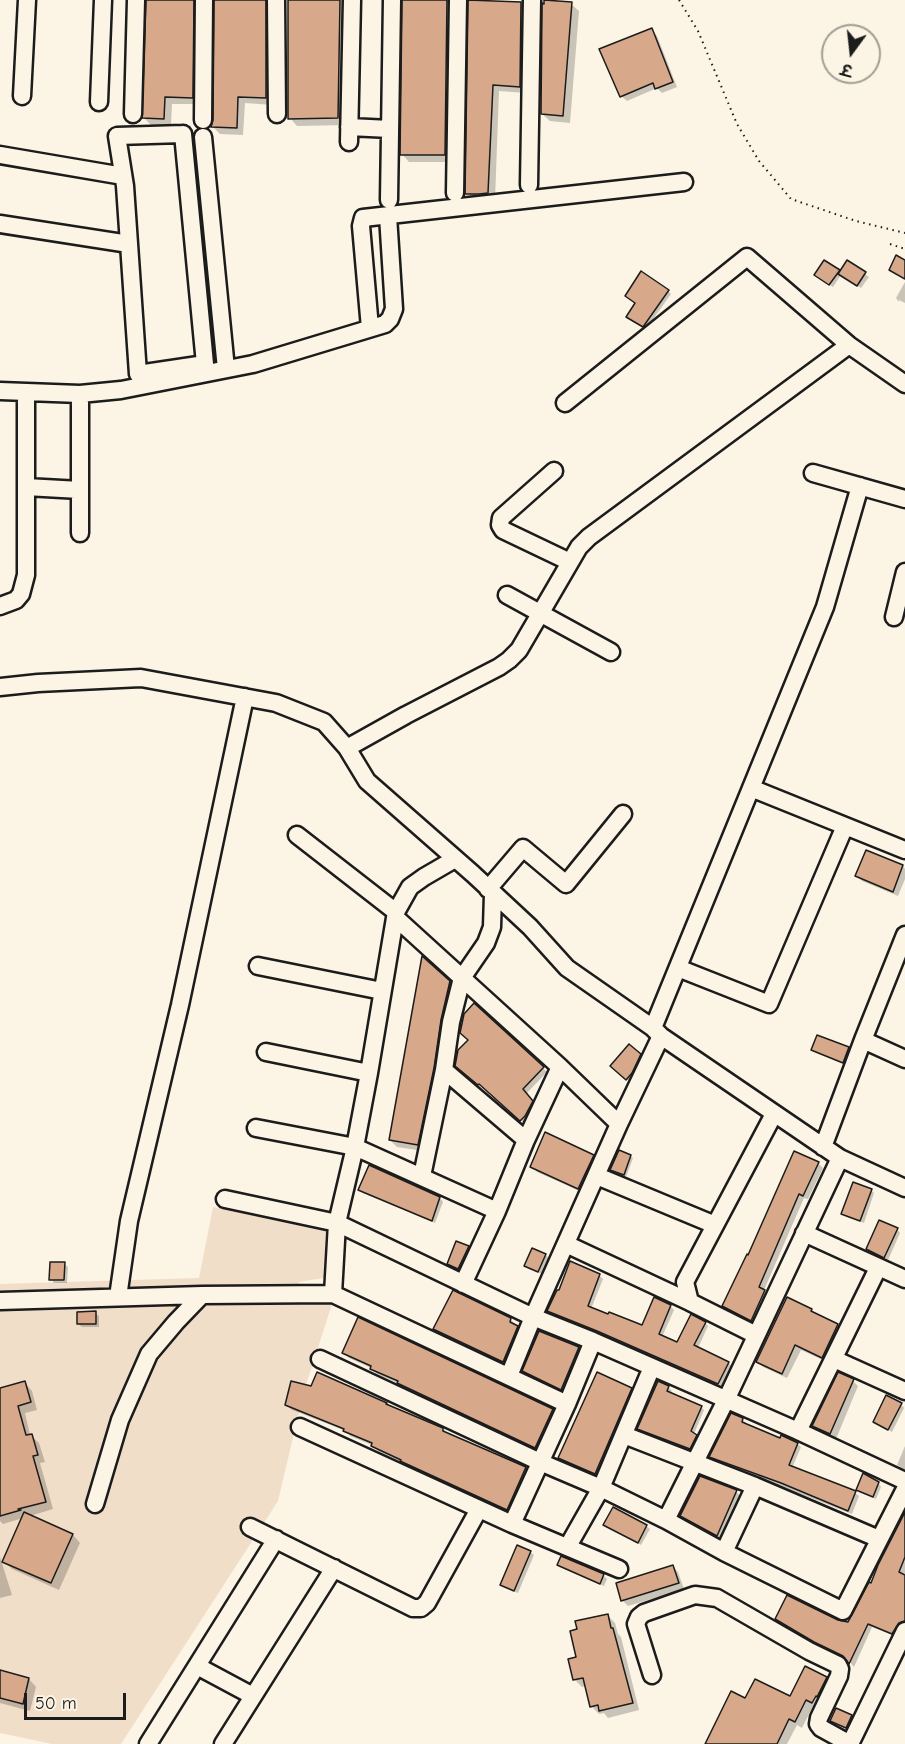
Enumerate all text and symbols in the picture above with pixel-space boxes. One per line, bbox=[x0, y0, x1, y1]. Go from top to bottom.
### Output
north arrow bbox=[821, 24, 881, 84]
text: उ bbox=[839, 59, 854, 80]
scale bar bbox=[27, 1681, 129, 1719]
text: 50 m bbox=[35, 1693, 77, 1714]

